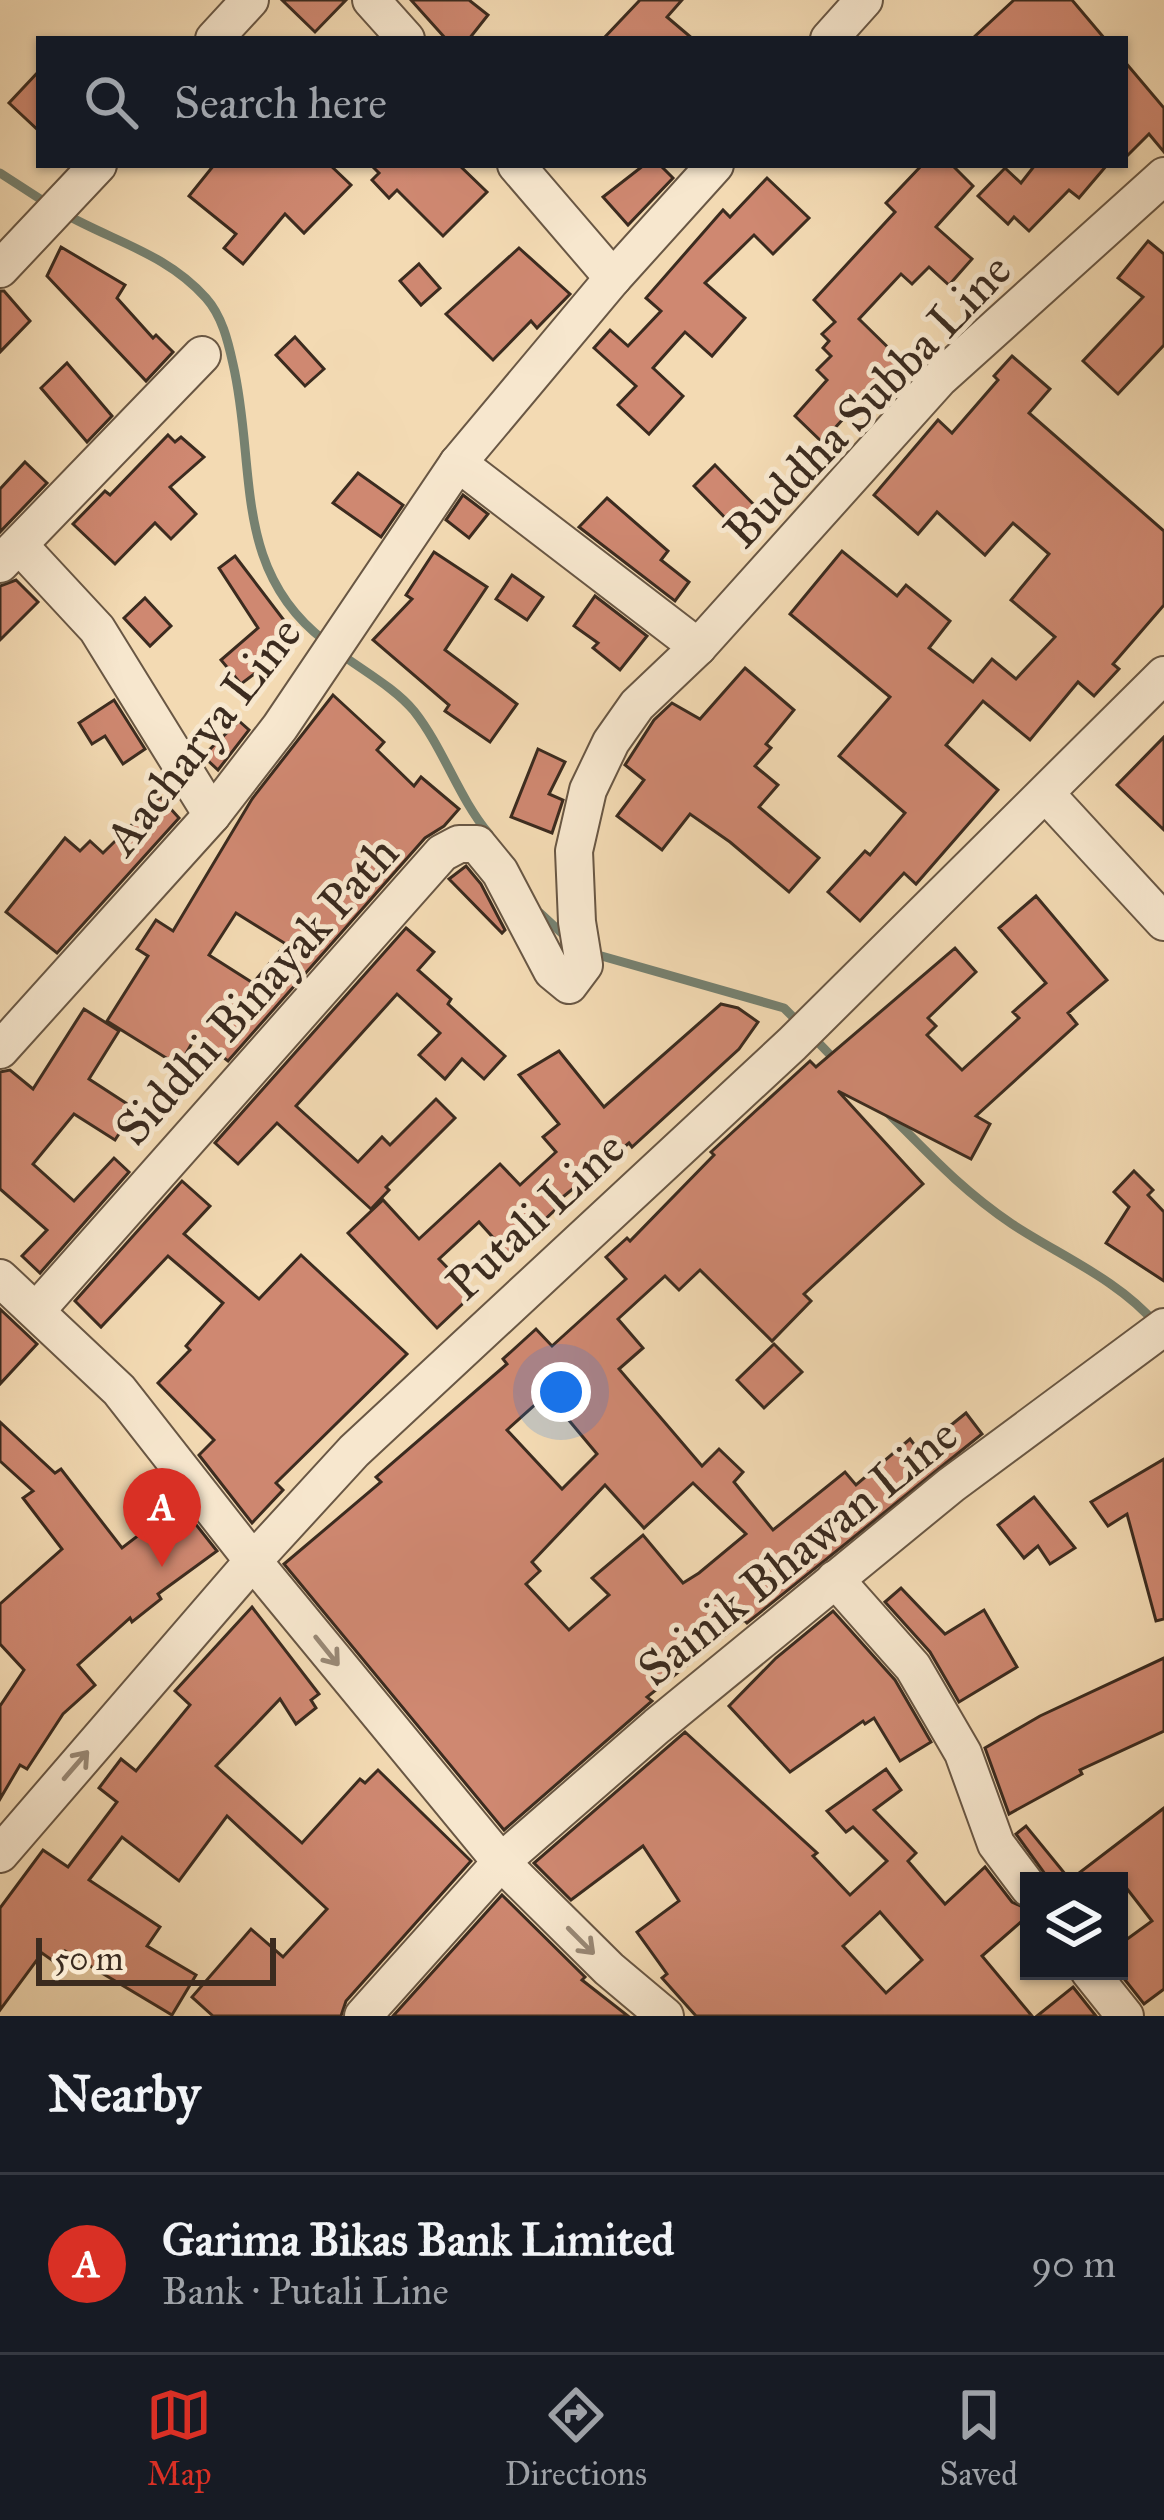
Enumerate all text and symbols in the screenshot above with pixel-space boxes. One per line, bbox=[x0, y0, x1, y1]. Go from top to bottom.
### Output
search box bbox=[36, 36, 1128, 168]
icon: search bbox=[78, 69, 144, 135]
text: Search here bbox=[174, 75, 387, 130]
street label: Buddha Subba Line bbox=[711, 240, 1023, 560]
street label: Aacharya Line bbox=[90, 605, 313, 867]
street label: Siddhi Binayak Path bbox=[102, 824, 410, 1157]
street label: Putali Line bbox=[434, 1118, 636, 1312]
your location bbox=[531, 1362, 591, 1422]
street label: Sainik Bhawan Line bbox=[626, 1405, 969, 1698]
pin: A bbox=[123, 1468, 201, 1567]
one-way arrow bbox=[313, 1635, 341, 1666]
one-way arrow bbox=[62, 1750, 90, 1781]
map controls bbox=[1020, 1872, 1128, 1980]
button: layers bbox=[1020, 1872, 1128, 1980]
one-way arrow bbox=[566, 1926, 595, 1955]
scale bar bbox=[36, 1932, 276, 1985]
text: 50 m bbox=[54, 1939, 123, 1979]
text: Nearby bbox=[48, 2063, 200, 2125]
text: Garima Bikas Bank Limited bbox=[162, 2212, 674, 2267]
text: A bbox=[74, 2240, 100, 2288]
text: 90 m bbox=[1031, 2240, 1116, 2288]
text: Bank · Putali Line bbox=[162, 2267, 449, 2315]
tab: Map bbox=[146, 2382, 212, 2494]
tab: Directions bbox=[505, 2382, 647, 2494]
tab: Saved bbox=[939, 2382, 1018, 2494]

